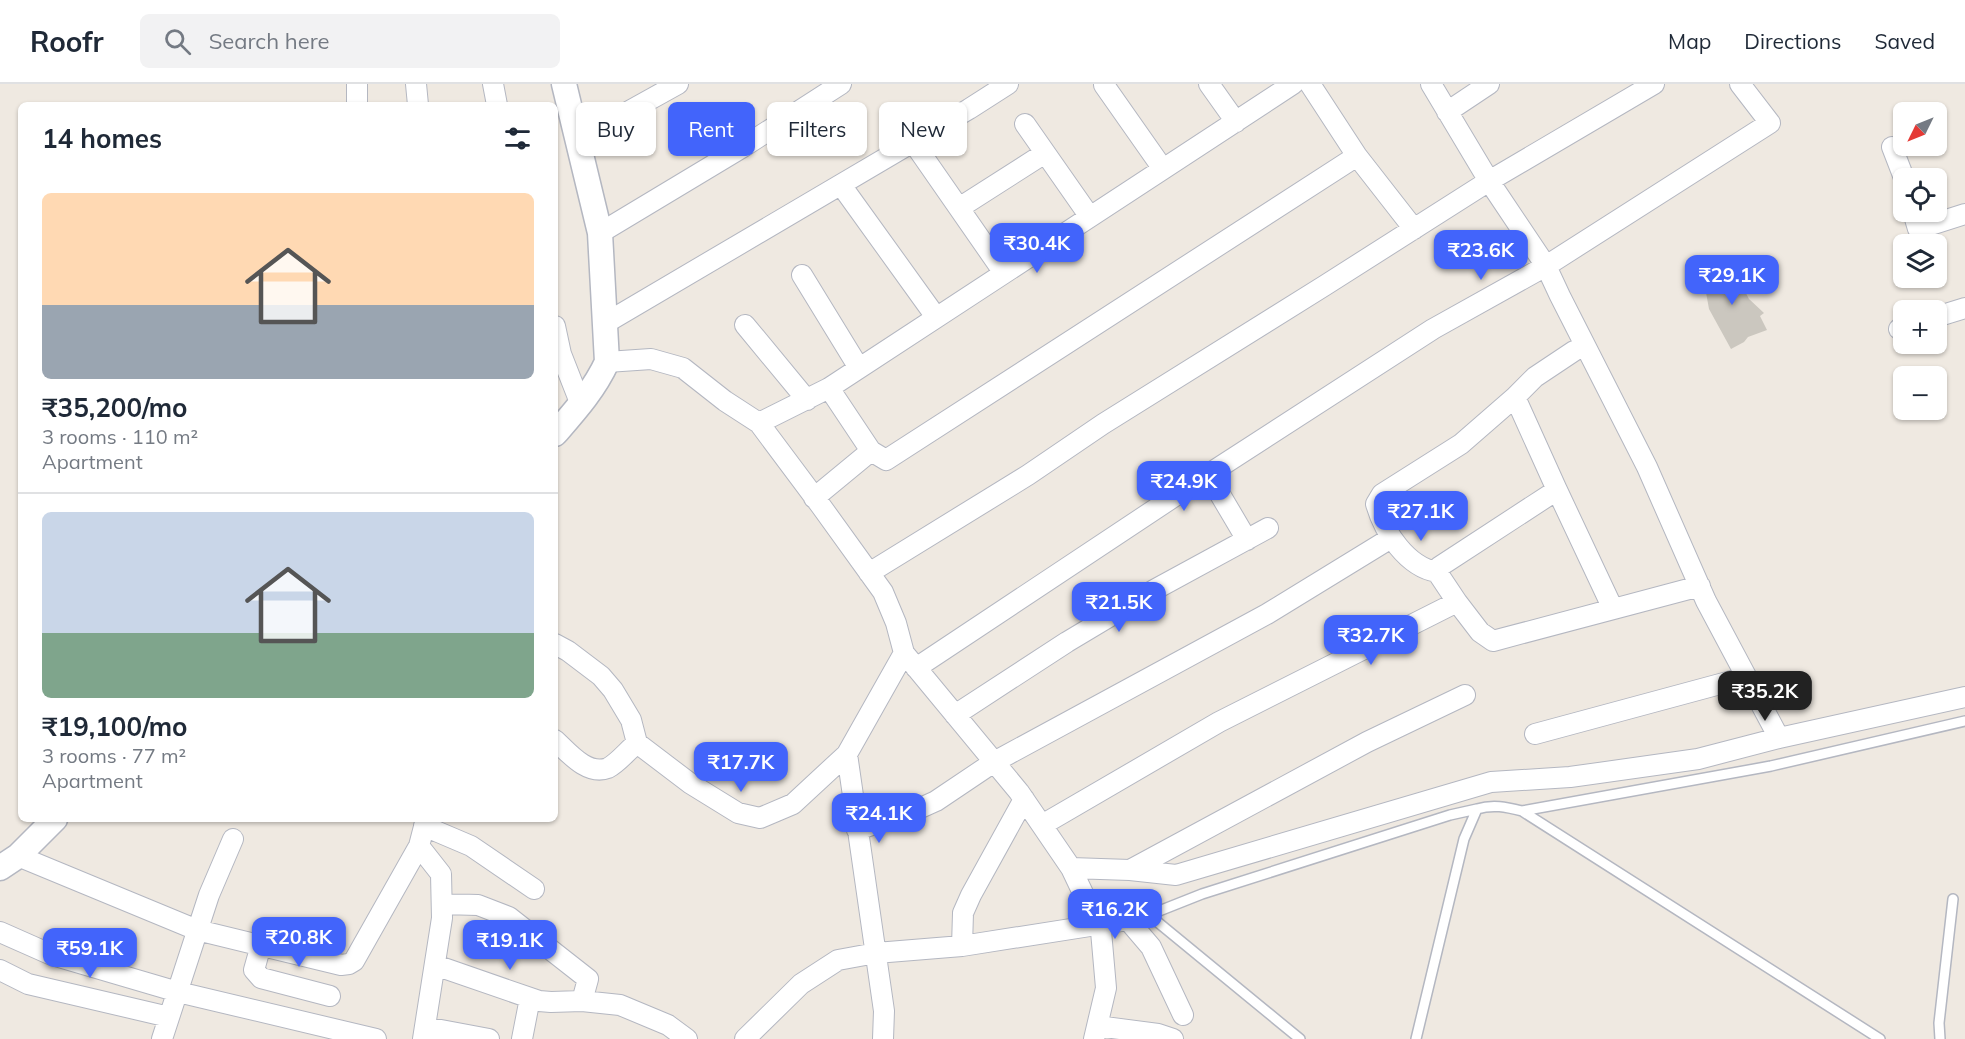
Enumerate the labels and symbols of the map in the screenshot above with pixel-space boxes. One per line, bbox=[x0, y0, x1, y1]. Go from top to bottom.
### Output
north arrow bbox=[1893, 102, 1947, 156]
pin: ₹30.4K bbox=[988, 223, 1086, 274]
pin: ₹23.6K bbox=[1432, 230, 1530, 281]
pin: ₹29.1K bbox=[1683, 255, 1781, 306]
pin: ₹24.9K bbox=[1135, 461, 1233, 512]
pin: ₹27.1K bbox=[1372, 491, 1470, 542]
pin: ₹21.5K bbox=[1070, 582, 1168, 633]
pin: ₹32.7K bbox=[1322, 615, 1420, 666]
pin: ₹35.2K bbox=[1716, 671, 1814, 722]
pin: ₹17.7K bbox=[692, 742, 790, 793]
pin: ₹24.1K bbox=[830, 793, 928, 844]
pin: ₹16.2K bbox=[1066, 889, 1164, 940]
pin: ₹20.8K bbox=[250, 917, 348, 968]
pin: ₹19.1K bbox=[461, 920, 559, 971]
pin: ₹59.1K bbox=[41, 928, 139, 979]

